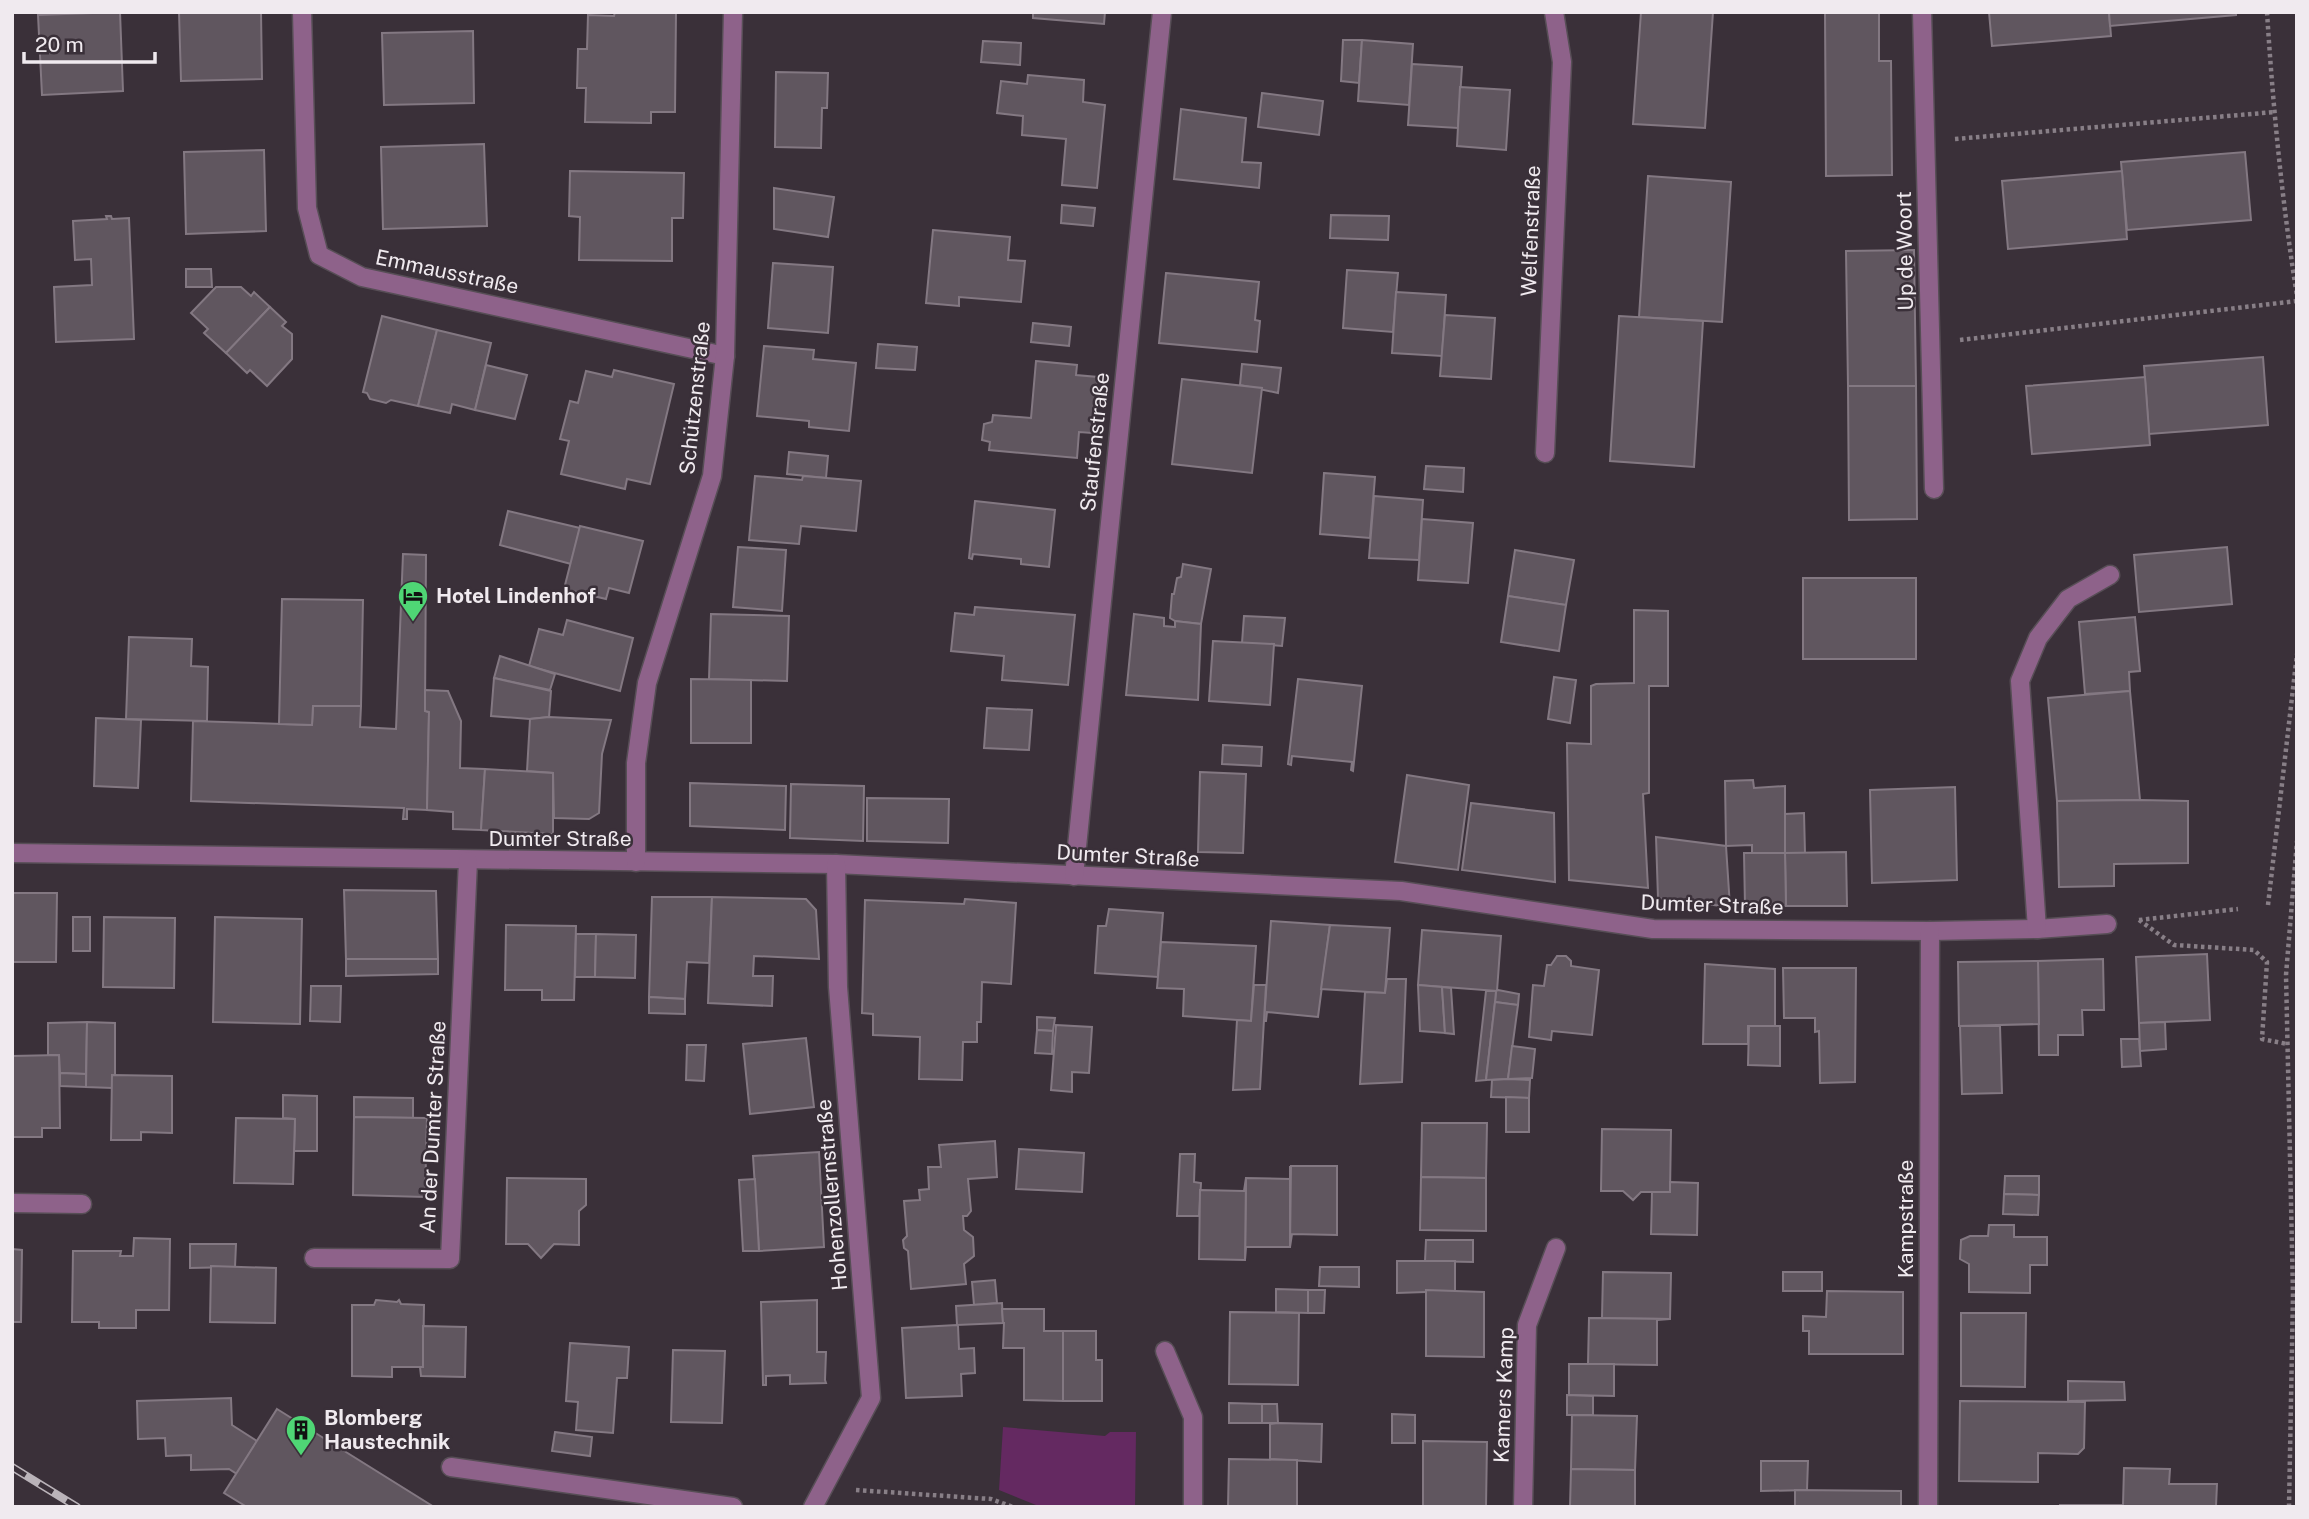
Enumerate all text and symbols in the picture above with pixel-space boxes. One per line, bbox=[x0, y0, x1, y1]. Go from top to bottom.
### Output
scale bar bbox=[24, 21, 156, 65]
text: 20 m bbox=[35, 32, 84, 57]
street label: Welfenstraße bbox=[1516, 165, 1545, 297]
street label: Up de Woort bbox=[1891, 191, 1918, 311]
street label: Emmausstraße bbox=[373, 244, 521, 299]
street label: Schützenstraße bbox=[674, 320, 715, 476]
street label: Staufenstraße bbox=[1075, 371, 1114, 513]
hotel icon: Hotel Lindenhof bbox=[396, 579, 430, 623]
place label: Hotel Lindenhof bbox=[436, 583, 596, 608]
street label: Dumter Straße bbox=[488, 826, 632, 851]
street label: Dumter Straße bbox=[1056, 839, 1200, 872]
street label: Dumter Straße bbox=[1640, 890, 1784, 919]
street label: An der Dumter Straße bbox=[414, 1020, 451, 1234]
street label: Hohenzollernstraße bbox=[811, 1098, 852, 1292]
street label: Kampstraße bbox=[1893, 1160, 1918, 1278]
street label: Kamers Kamp bbox=[1489, 1327, 1518, 1463]
place label: Blomberg Haustechnik bbox=[324, 1405, 450, 1454]
building icon: Blomberg Haustechnik bbox=[284, 1413, 318, 1457]

